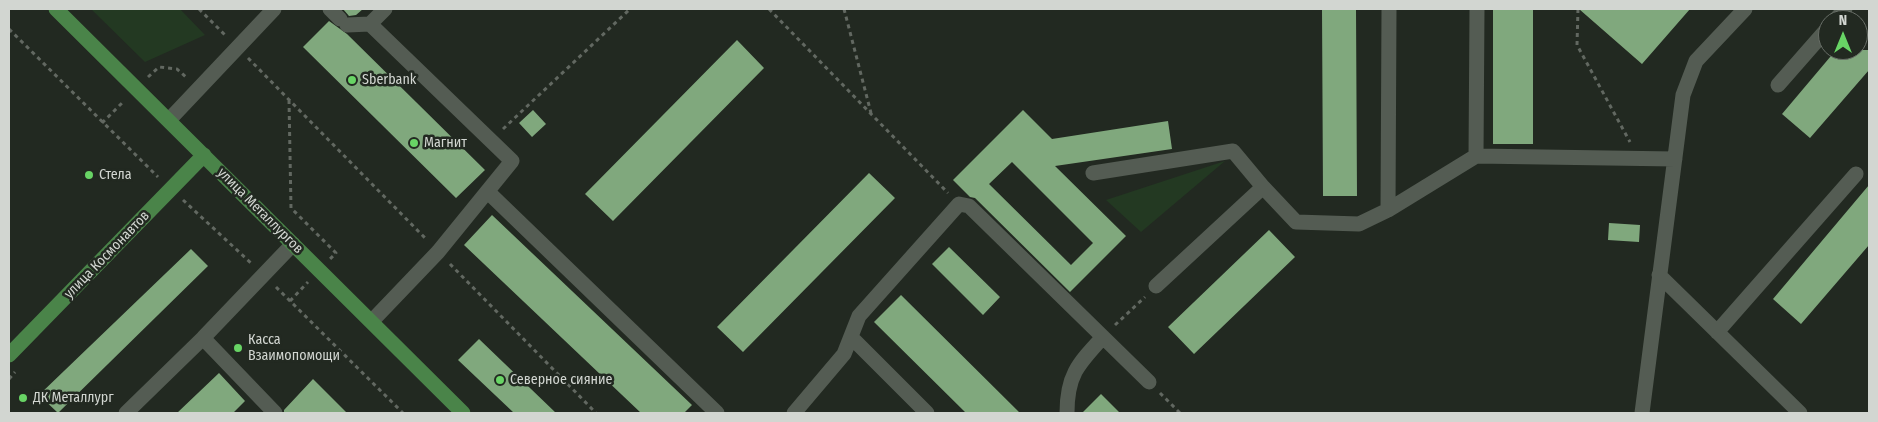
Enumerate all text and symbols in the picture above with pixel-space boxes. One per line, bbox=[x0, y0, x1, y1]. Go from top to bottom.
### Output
north arrow bbox=[1818, 10, 1868, 60]
text: N bbox=[1839, 12, 1847, 29]
place label: Sberbank bbox=[362, 72, 416, 88]
marker: Sberbank bbox=[346, 74, 358, 86]
place label: Магнит bbox=[424, 135, 467, 151]
marker: Магнит bbox=[408, 137, 420, 149]
street label: улица Металлургов bbox=[214, 165, 306, 257]
place label: Стела bbox=[99, 167, 132, 183]
marker: Стела bbox=[83, 169, 95, 181]
street label: улица Космонавтов bbox=[61, 208, 153, 302]
place label: Касса Взаимопомощи bbox=[248, 332, 340, 364]
marker: Касса Взаимопомощи bbox=[232, 342, 244, 354]
place label: Северное сияние bbox=[510, 372, 612, 388]
marker: Северное сияние bbox=[494, 374, 506, 386]
place label: ДК Металлург bbox=[33, 390, 114, 406]
marker: ДК Металлург bbox=[17, 392, 29, 404]

